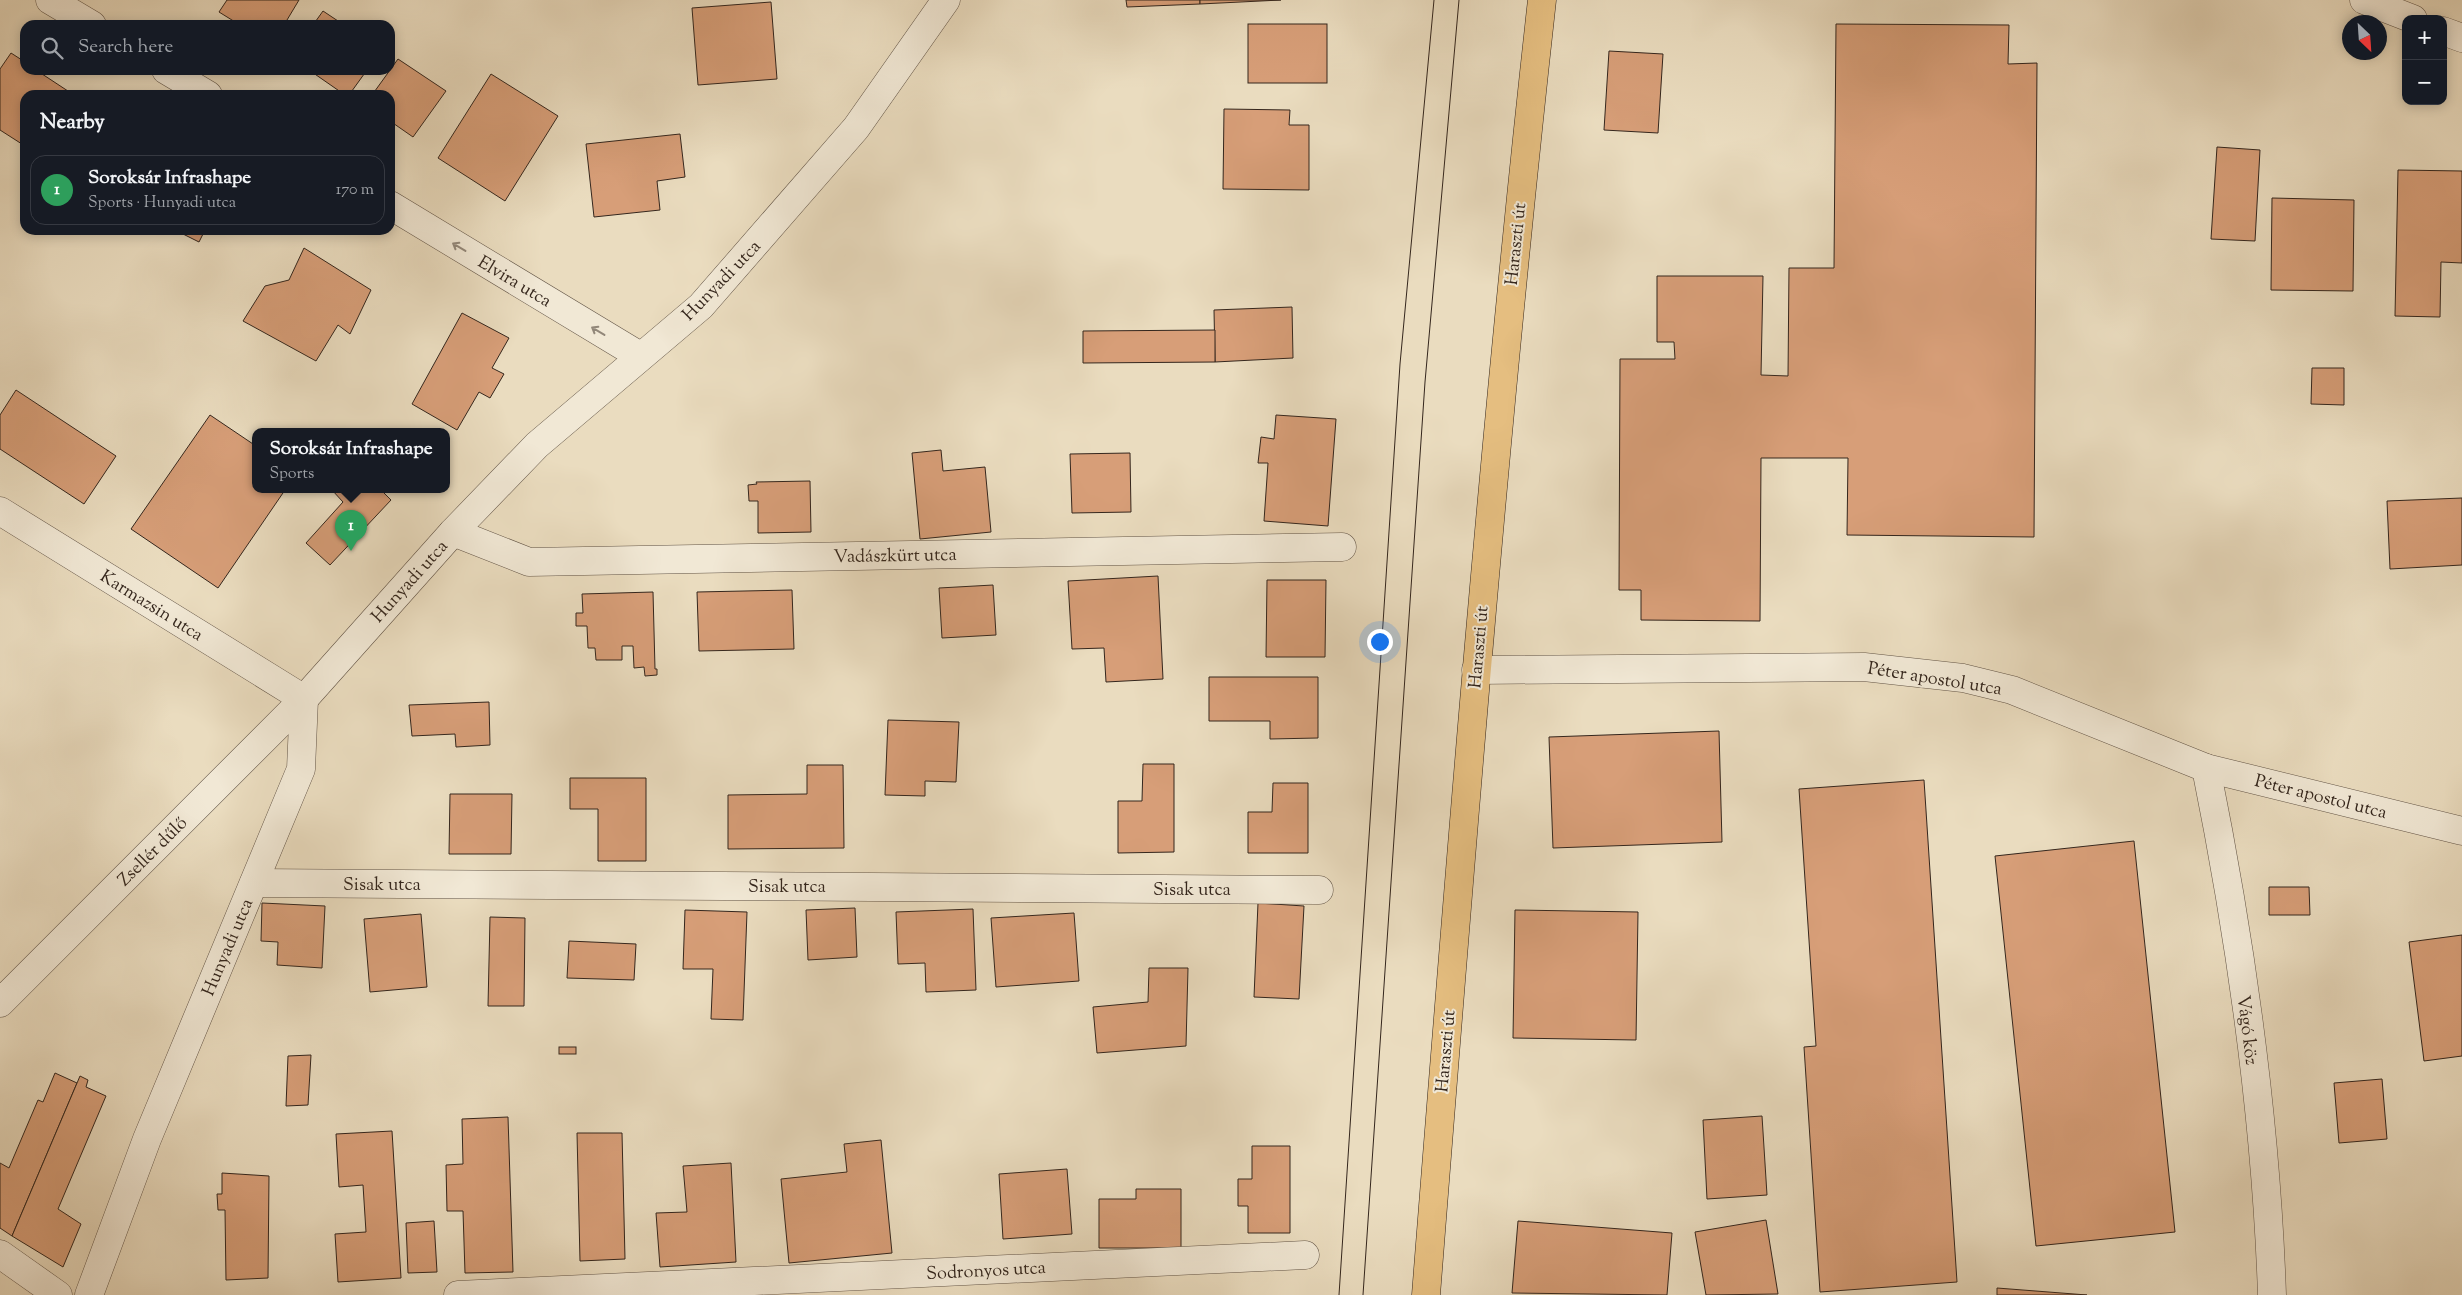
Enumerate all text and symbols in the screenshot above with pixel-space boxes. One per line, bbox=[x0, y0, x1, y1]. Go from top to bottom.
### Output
north arrow bbox=[2342, 15, 2387, 60]
map controls bbox=[2402, 15, 2447, 105]
button: + bbox=[2402, 15, 2447, 60]
search box bbox=[20, 20, 395, 75]
icon: search bbox=[38, 34, 66, 62]
text: Search here bbox=[78, 34, 173, 61]
button: − bbox=[2402, 60, 2447, 105]
text: Nearby bbox=[40, 108, 105, 138]
text: Soroksár Infrashape bbox=[88, 165, 251, 192]
text: 1 bbox=[54, 179, 60, 202]
text: 170 m bbox=[336, 179, 374, 202]
text: Sports · Hunyadi utca bbox=[88, 192, 236, 215]
street label: Haraszti út bbox=[1500, 202, 1534, 287]
street label: Hunyadi utca bbox=[677, 235, 768, 328]
one-way arrow bbox=[452, 241, 466, 251]
street label: Elvira utca bbox=[472, 250, 556, 315]
one-way arrow bbox=[591, 326, 605, 336]
popup bbox=[252, 428, 450, 493]
text: Soroksár Infrashape bbox=[269, 436, 433, 463]
text: Sports bbox=[269, 463, 314, 486]
pin: 1 bbox=[335, 510, 367, 551]
street label: Hunyadi utca bbox=[366, 535, 455, 630]
street label: Vadászkürt utca bbox=[833, 543, 957, 571]
street label: Karmazsin utca bbox=[94, 565, 208, 649]
street label: Haraszti út bbox=[1463, 605, 1497, 690]
your location bbox=[1367, 629, 1393, 655]
street label: Péter apostol utca bbox=[1866, 657, 2004, 703]
street label: Péter apostol utca bbox=[2252, 769, 2389, 827]
street label: Zsellér dűlő bbox=[113, 812, 194, 893]
street label: Sisak utca bbox=[343, 873, 421, 899]
street label: Sisak utca bbox=[748, 875, 826, 901]
street label: Sisak utca bbox=[1153, 878, 1231, 904]
street label: Hunyadi utca bbox=[197, 895, 261, 1001]
street label: Vágó köz bbox=[2229, 994, 2263, 1067]
street label: Haraszti út bbox=[1430, 1009, 1464, 1094]
street label: Sodronyos utca bbox=[926, 1256, 1047, 1288]

